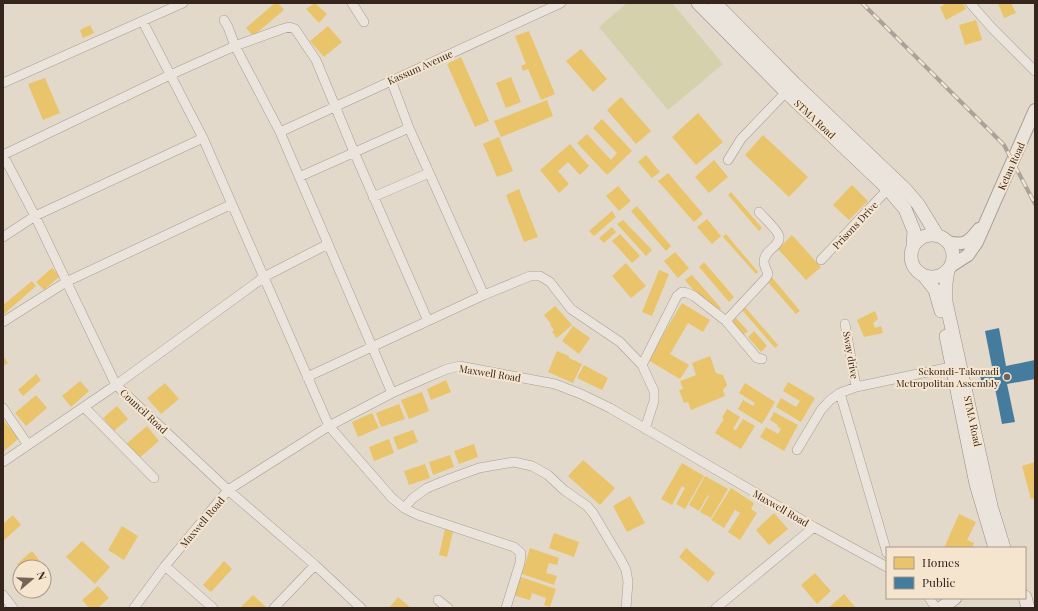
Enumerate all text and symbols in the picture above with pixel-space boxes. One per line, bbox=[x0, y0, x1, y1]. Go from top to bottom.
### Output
street label: Kassum Avenue bbox=[385, 46, 455, 88]
street label: STMA Road bbox=[791, 96, 839, 142]
street label: Ketan Road bbox=[994, 140, 1028, 192]
street label: Prisons Drive bbox=[829, 198, 881, 252]
street label: Sway drive bbox=[840, 330, 862, 380]
street label: Maxwell Road bbox=[458, 361, 522, 385]
place label: Sekondi-Takoradi Metropolitan Assembly bbox=[896, 364, 999, 390]
marker: Sekondi-Takoradi Metropolitan Assembly bbox=[1002, 372, 1012, 382]
street label: Council Road bbox=[117, 385, 171, 437]
street label: STMA Road bbox=[961, 394, 985, 448]
street label: Maxwell Road bbox=[750, 486, 812, 530]
street label: Maxwell Road bbox=[177, 493, 228, 550]
legend bbox=[886, 547, 1026, 599]
text: Homes bbox=[922, 554, 960, 570]
north arrow bbox=[12, 559, 52, 599]
text: N bbox=[34, 569, 50, 582]
text: Public bbox=[922, 574, 956, 590]

